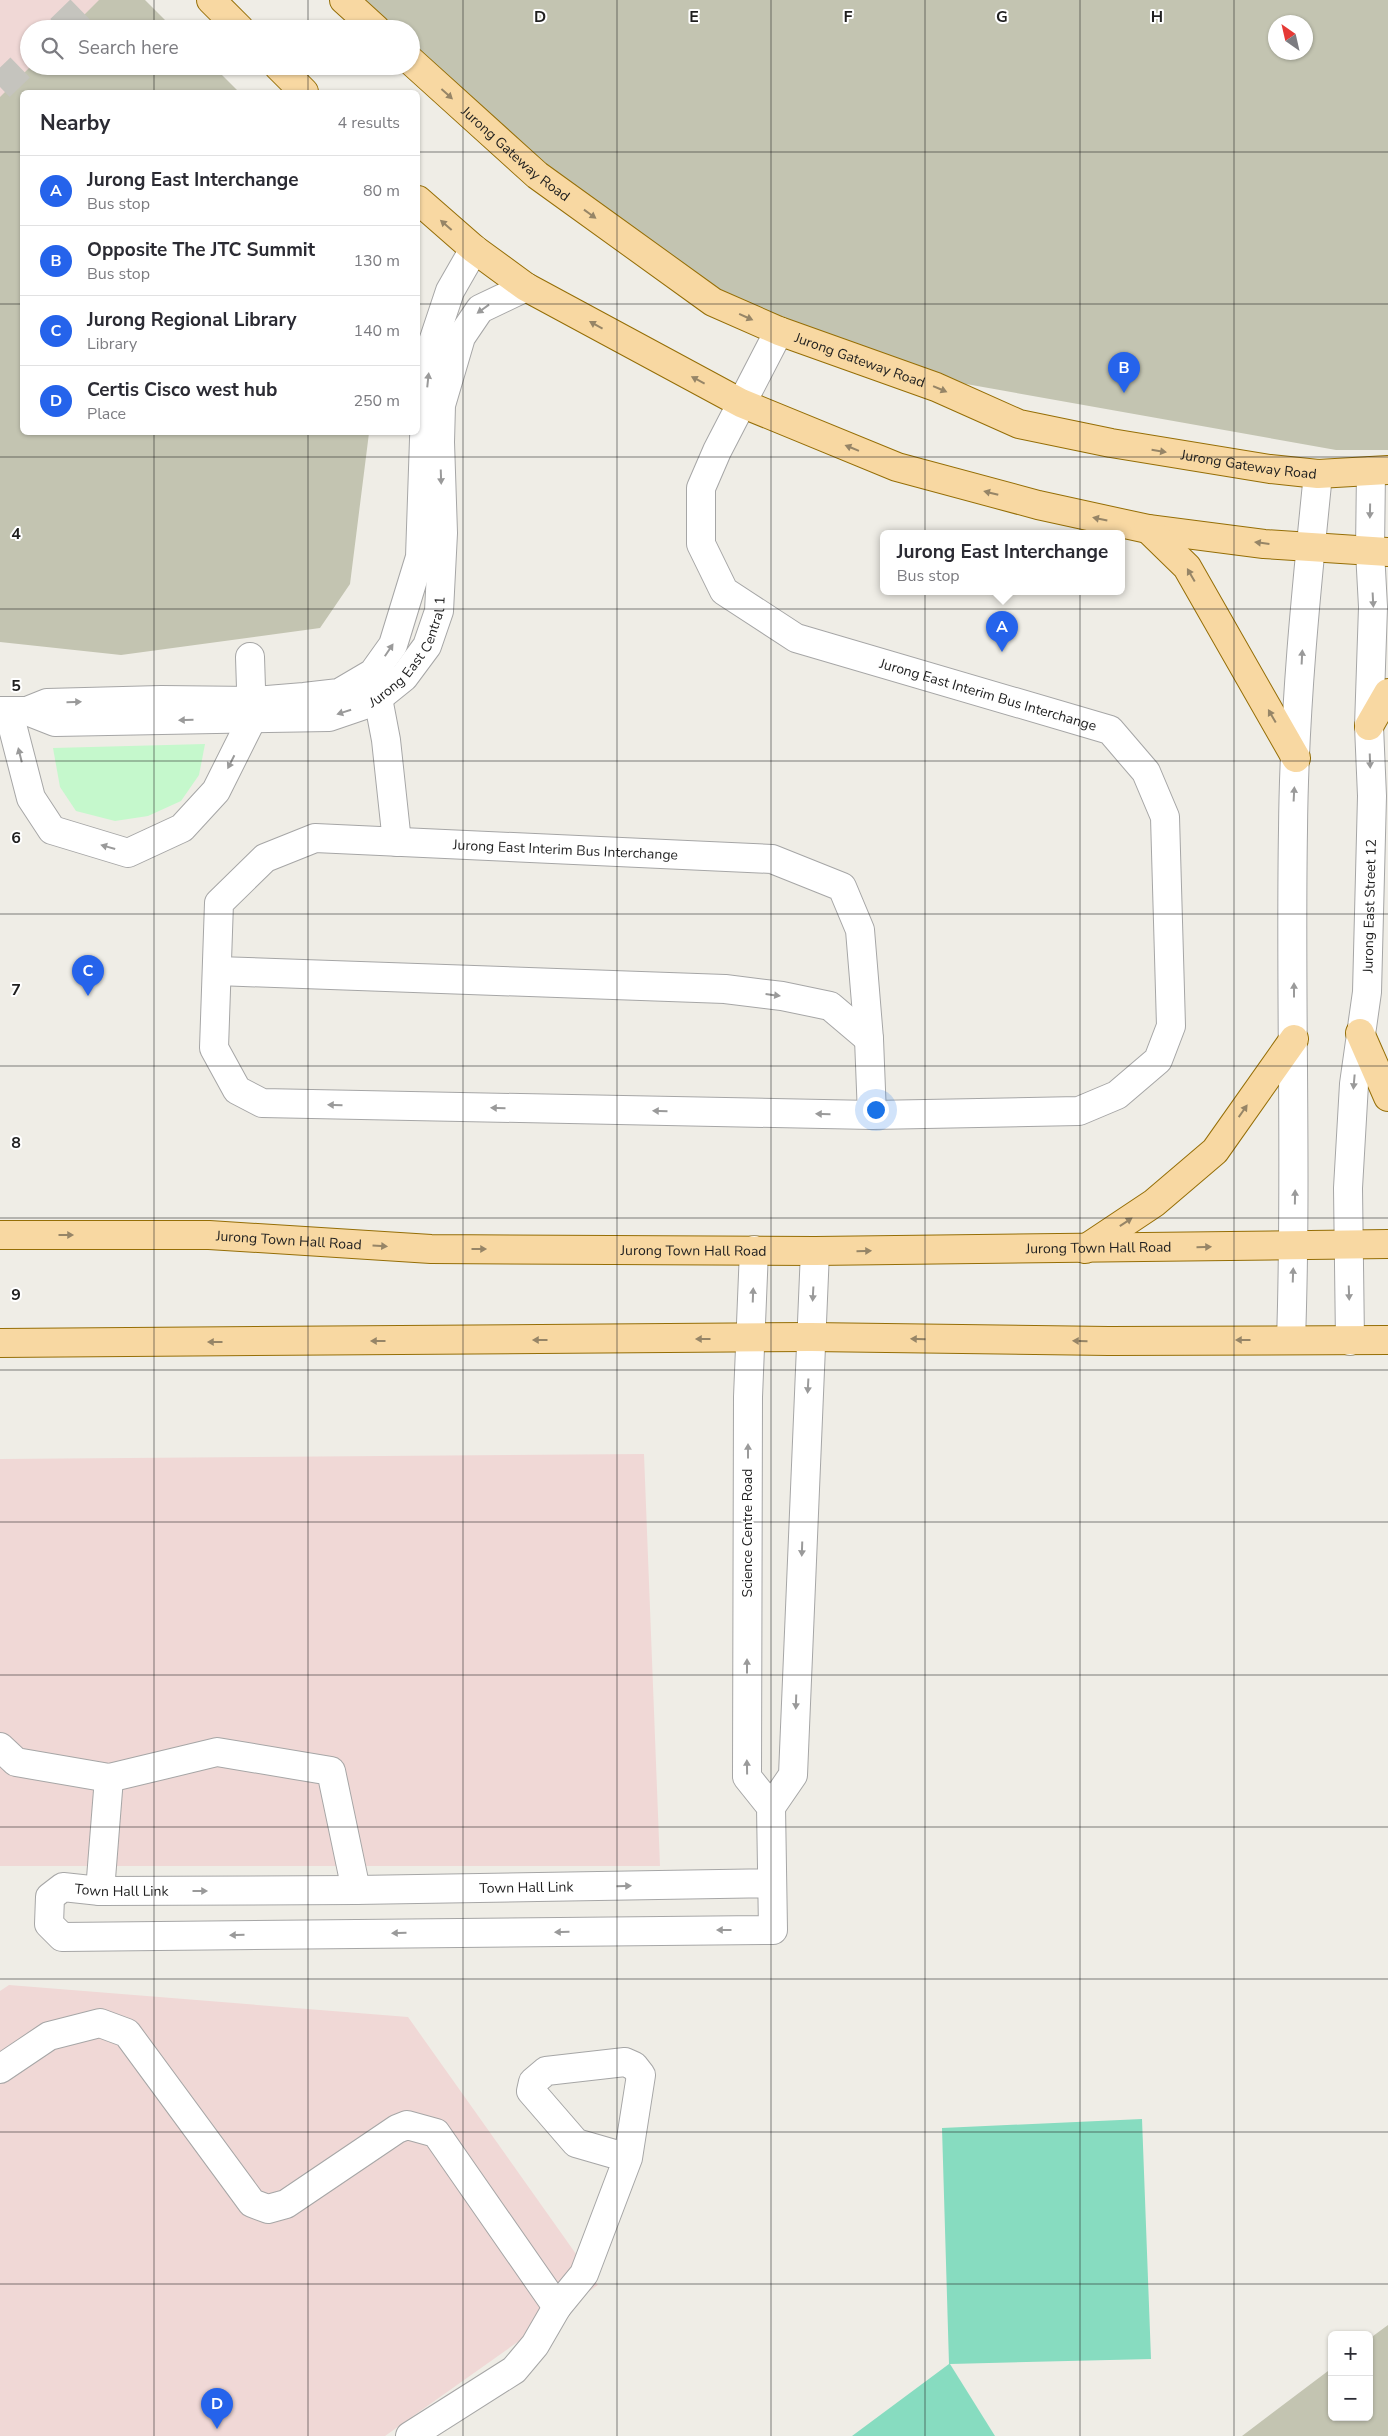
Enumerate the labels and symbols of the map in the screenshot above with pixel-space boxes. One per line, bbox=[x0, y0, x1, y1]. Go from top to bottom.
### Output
text: D bbox=[534, 6, 546, 28]
text: E bbox=[689, 6, 699, 28]
text: F bbox=[844, 6, 853, 28]
text: G bbox=[996, 6, 1008, 28]
text: H bbox=[1151, 6, 1163, 28]
north arrow bbox=[1268, 15, 1313, 60]
one-way arrow bbox=[441, 88, 453, 100]
street label: Jurong Gateway Road bbox=[457, 101, 574, 205]
one-way arrow bbox=[583, 208, 596, 219]
one-way arrow bbox=[439, 219, 452, 230]
one-way arrow bbox=[476, 304, 490, 314]
one-way arrow bbox=[739, 313, 753, 321]
one-way arrow bbox=[589, 321, 602, 330]
street label: Jurong Gateway Road bbox=[791, 328, 928, 392]
pin: B bbox=[1108, 352, 1140, 393]
one-way arrow bbox=[424, 371, 432, 387]
one-way arrow bbox=[691, 376, 705, 384]
one-way arrow bbox=[933, 385, 948, 393]
one-way arrow bbox=[844, 444, 859, 451]
street label: Jurong Gateway Road bbox=[1178, 445, 1318, 483]
one-way arrow bbox=[1151, 447, 1167, 455]
one-way arrow bbox=[437, 470, 445, 486]
one-way arrow bbox=[983, 489, 998, 497]
one-way arrow bbox=[1366, 503, 1374, 519]
one-way arrow bbox=[1091, 514, 1107, 522]
text: 4 bbox=[11, 523, 21, 545]
one-way arrow bbox=[1254, 539, 1270, 547]
one-way arrow bbox=[1187, 567, 1195, 582]
one-way arrow bbox=[1369, 592, 1377, 608]
street label: Jurong East Central 1 bbox=[366, 596, 449, 712]
pin: A bbox=[986, 611, 1018, 652]
one-way arrow bbox=[384, 643, 394, 657]
one-way arrow bbox=[1298, 649, 1306, 665]
street label: Jurong East Interim Bus Interchange bbox=[877, 653, 1099, 735]
text: 5 bbox=[11, 675, 21, 697]
one-way arrow bbox=[67, 698, 83, 706]
one-way arrow bbox=[337, 709, 352, 716]
one-way arrow bbox=[1267, 709, 1276, 722]
one-way arrow bbox=[178, 716, 194, 724]
one-way arrow bbox=[16, 748, 24, 763]
one-way arrow bbox=[1367, 753, 1375, 769]
one-way arrow bbox=[226, 755, 235, 770]
one-way arrow bbox=[1291, 785, 1299, 801]
text: 6 bbox=[11, 827, 21, 849]
street label: Jurong East Interim Bus Interchange bbox=[452, 835, 678, 864]
street label: Jurong East Street 12 bbox=[1358, 839, 1380, 974]
one-way arrow bbox=[100, 842, 115, 850]
pin: C bbox=[72, 955, 104, 996]
text: 7 bbox=[11, 979, 21, 1001]
one-way arrow bbox=[1290, 982, 1298, 998]
one-way arrow bbox=[765, 991, 781, 999]
one-way arrow bbox=[1350, 1074, 1358, 1090]
your location bbox=[863, 1097, 889, 1123]
one-way arrow bbox=[327, 1101, 343, 1109]
one-way arrow bbox=[490, 1104, 506, 1112]
one-way arrow bbox=[1238, 1104, 1248, 1118]
one-way arrow bbox=[652, 1107, 668, 1115]
one-way arrow bbox=[815, 1110, 831, 1118]
text: 8 bbox=[11, 1132, 21, 1154]
one-way arrow bbox=[1291, 1189, 1299, 1205]
one-way arrow bbox=[1119, 1217, 1133, 1227]
street label: Jurong Town Hall Road bbox=[214, 1226, 362, 1254]
one-way arrow bbox=[58, 1231, 74, 1239]
street label: Jurong Town Hall Road bbox=[1024, 1237, 1172, 1258]
street label: Jurong Town Hall Road bbox=[620, 1240, 767, 1260]
one-way arrow bbox=[372, 1242, 388, 1250]
one-way arrow bbox=[1196, 1243, 1212, 1251]
one-way arrow bbox=[472, 1245, 488, 1253]
one-way arrow bbox=[856, 1247, 872, 1255]
one-way arrow bbox=[1290, 1267, 1298, 1283]
text: 9 bbox=[11, 1284, 21, 1306]
one-way arrow bbox=[749, 1286, 757, 1302]
one-way arrow bbox=[1345, 1286, 1353, 1302]
one-way arrow bbox=[809, 1287, 817, 1303]
one-way arrow bbox=[695, 1335, 711, 1343]
one-way arrow bbox=[909, 1335, 925, 1343]
one-way arrow bbox=[532, 1336, 548, 1344]
one-way arrow bbox=[370, 1337, 386, 1345]
one-way arrow bbox=[1072, 1337, 1088, 1345]
one-way arrow bbox=[1234, 1337, 1250, 1345]
one-way arrow bbox=[207, 1338, 223, 1346]
one-way arrow bbox=[804, 1378, 812, 1394]
one-way arrow bbox=[744, 1443, 752, 1459]
street label: Science Centre Road bbox=[738, 1469, 757, 1597]
one-way arrow bbox=[798, 1541, 806, 1557]
one-way arrow bbox=[743, 1658, 751, 1674]
one-way arrow bbox=[792, 1694, 800, 1710]
one-way arrow bbox=[743, 1759, 751, 1775]
street label: Town Hall Link bbox=[479, 1877, 575, 1897]
street label: Town Hall Link bbox=[73, 1879, 170, 1901]
one-way arrow bbox=[616, 1881, 632, 1889]
one-way arrow bbox=[192, 1887, 208, 1895]
one-way arrow bbox=[716, 1926, 732, 1934]
one-way arrow bbox=[553, 1928, 569, 1936]
one-way arrow bbox=[391, 1929, 407, 1937]
one-way arrow bbox=[229, 1931, 245, 1939]
pin: D bbox=[201, 2388, 233, 2429]

